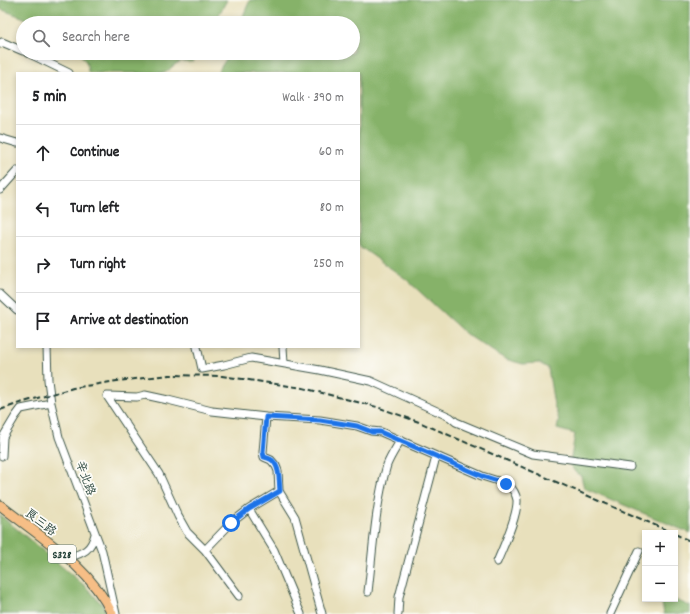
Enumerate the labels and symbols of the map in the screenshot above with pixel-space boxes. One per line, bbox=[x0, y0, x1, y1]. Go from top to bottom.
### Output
street label: 辛北路 bbox=[70, 459, 99, 498]
route end bbox=[497, 475, 515, 493]
street label: 良三路 bbox=[21, 505, 59, 541]
route start bbox=[222, 514, 240, 532]
road number: S328 bbox=[48, 545, 76, 563]

